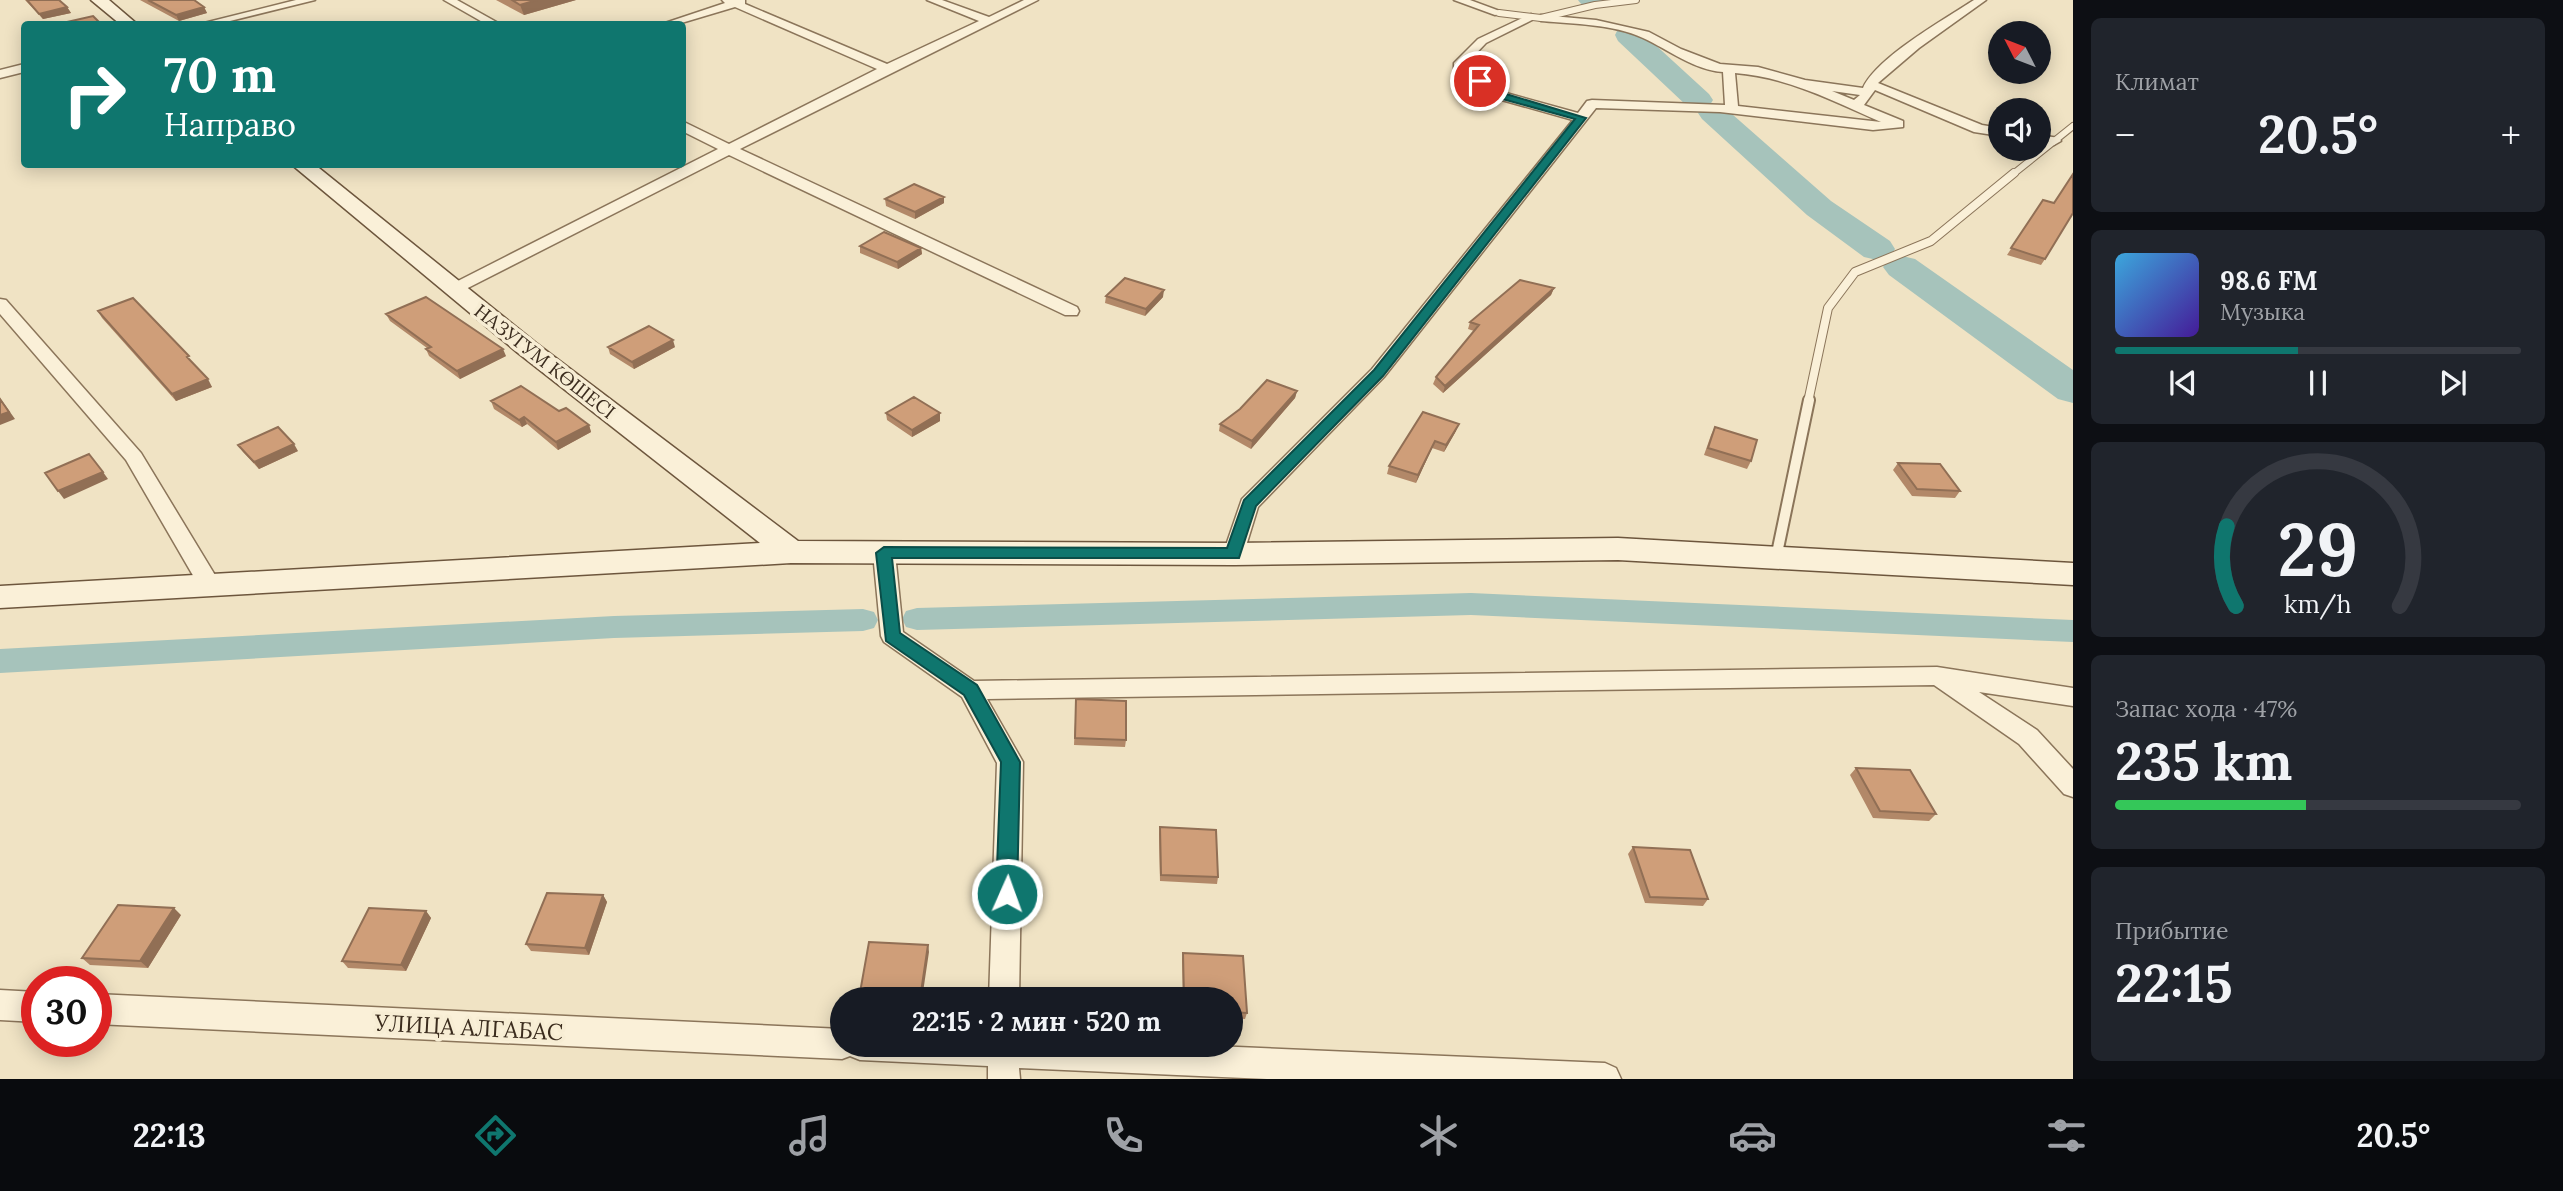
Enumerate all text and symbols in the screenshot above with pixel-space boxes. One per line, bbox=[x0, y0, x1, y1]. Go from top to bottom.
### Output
north arrow bbox=[1988, 21, 2051, 84]
map controls bbox=[1988, 21, 2051, 161]
text: 70 m bbox=[164, 43, 276, 105]
icon: right bbox=[49, 49, 140, 140]
pin bbox=[1450, 51, 1510, 111]
icon: arrive bbox=[1461, 62, 1499, 100]
text: Климат bbox=[2115, 67, 2199, 96]
button: sound bbox=[1988, 98, 2051, 161]
text: 20.5° bbox=[2258, 101, 2378, 167]
text: Направо bbox=[164, 104, 296, 145]
text: − bbox=[2115, 111, 2135, 159]
text: + bbox=[2501, 111, 2521, 159]
text: 98.6 FM bbox=[2220, 264, 2318, 297]
text: Музыка bbox=[2220, 297, 2305, 326]
street label: НАЗУГУМ КӨШЕСІ bbox=[470, 298, 620, 424]
icon: previous bbox=[2164, 364, 2202, 402]
icon: pause bbox=[2299, 364, 2337, 402]
icon: next bbox=[2434, 364, 2472, 402]
text: 29 bbox=[2278, 503, 2358, 596]
text: km/h bbox=[2284, 587, 2352, 619]
text: Запас хода · 47% bbox=[2115, 694, 2297, 723]
text: 235 km bbox=[2115, 728, 2292, 794]
position arrow bbox=[970, 857, 1044, 931]
text: Прибытие bbox=[2115, 916, 2229, 945]
text: 22:15 bbox=[2115, 950, 2233, 1016]
speed limit sign: 30 bbox=[21, 966, 112, 1057]
text: 22:15 · 2 мин · 520 m bbox=[912, 1005, 1161, 1038]
street label: УЛИЦА АЛГАБАС bbox=[373, 1008, 564, 1046]
icon: directions bbox=[471, 1111, 520, 1160]
icon: music bbox=[785, 1111, 834, 1160]
icon: phone bbox=[1099, 1111, 1148, 1160]
icon: climate bbox=[1414, 1111, 1463, 1160]
icon: car bbox=[1728, 1111, 1777, 1160]
icon: filters bbox=[2042, 1111, 2091, 1160]
text: 22:13 bbox=[133, 1115, 206, 1156]
text: 20.5° bbox=[2357, 1115, 2430, 1156]

